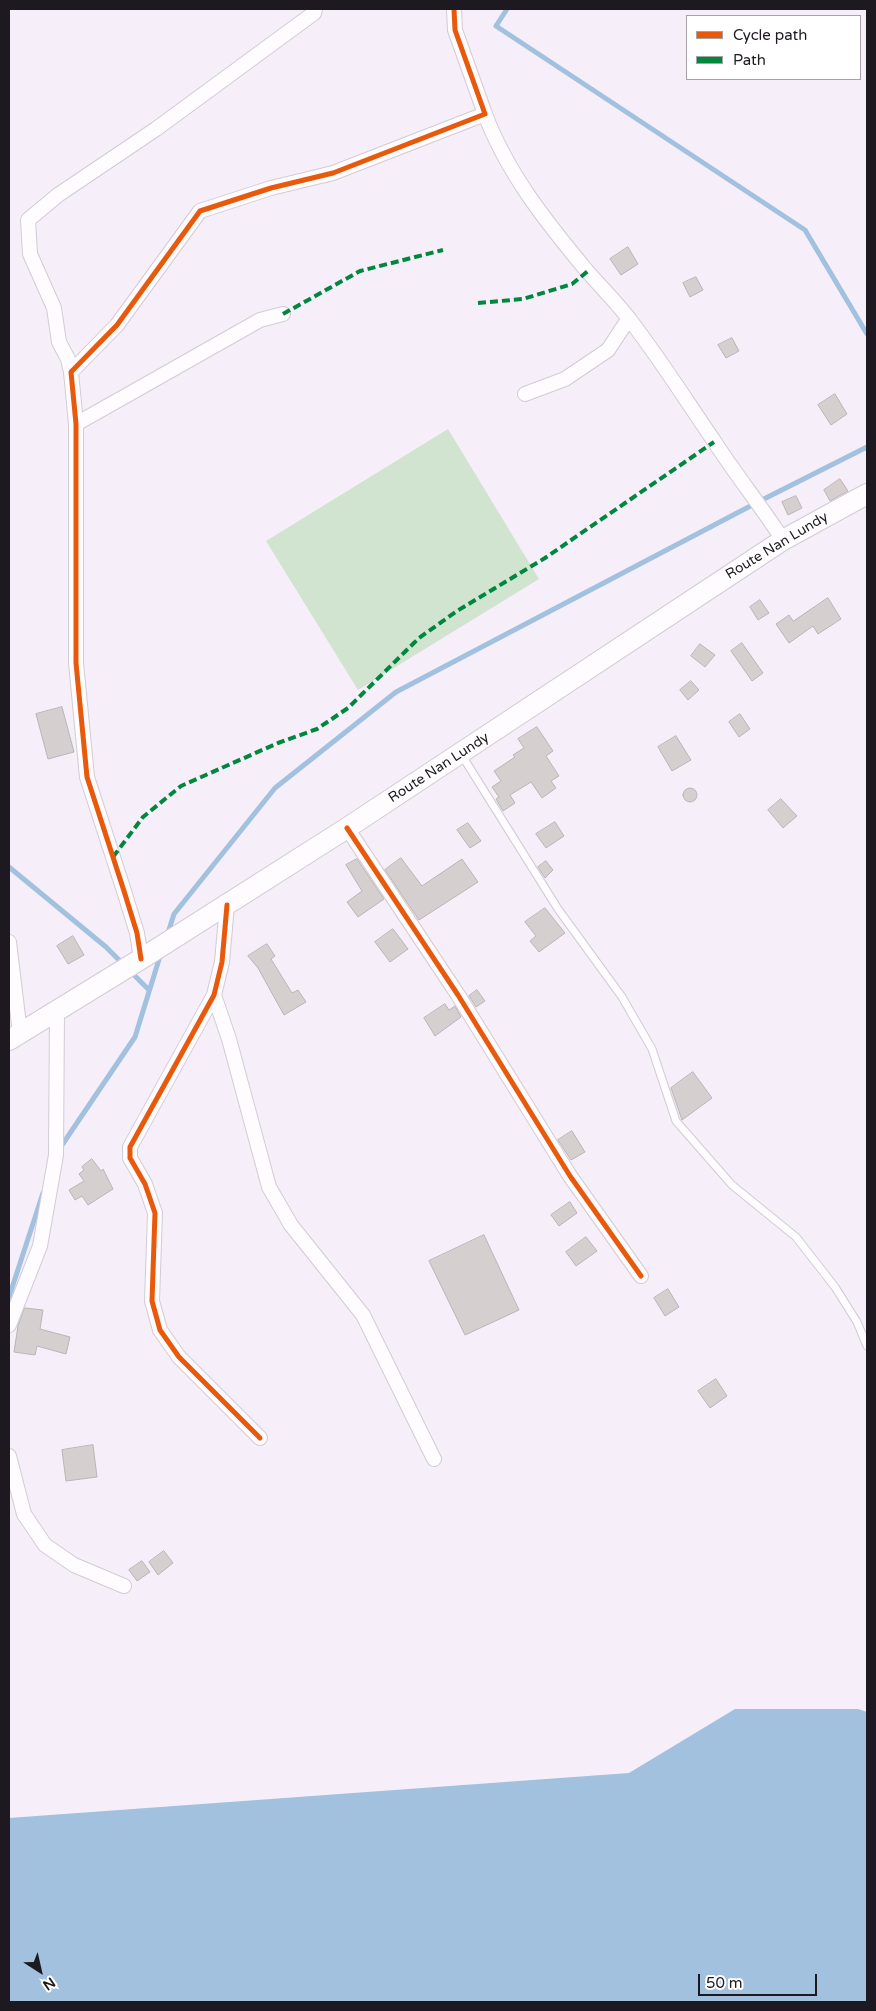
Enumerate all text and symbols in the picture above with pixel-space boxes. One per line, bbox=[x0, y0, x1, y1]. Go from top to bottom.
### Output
legend bbox=[686, 15, 861, 80]
text: Cycle path bbox=[733, 26, 807, 44]
text: Path bbox=[733, 51, 766, 69]
street label: Route Nan Lundy bbox=[723, 509, 831, 583]
street label: Route Nan Lundy bbox=[386, 729, 492, 807]
north arrow bbox=[15, 1946, 65, 1996]
scale bar bbox=[701, 1964, 820, 1996]
text: N bbox=[39, 1974, 58, 1994]
text: 50 m bbox=[706, 1974, 743, 1992]

